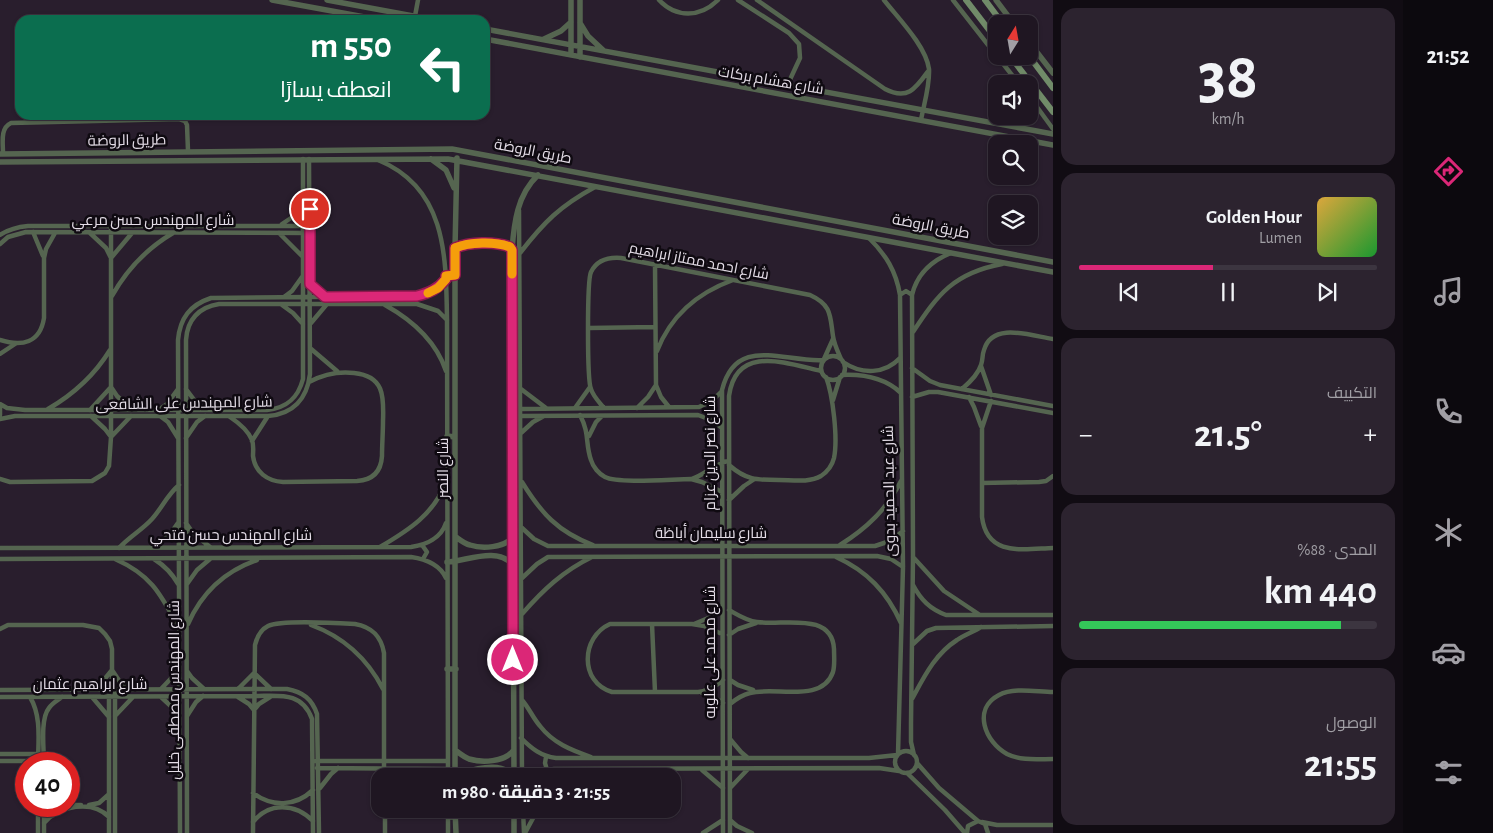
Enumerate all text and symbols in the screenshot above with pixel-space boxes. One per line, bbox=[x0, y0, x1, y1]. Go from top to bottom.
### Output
north arrow bbox=[988, 15, 1038, 65]
map controls bbox=[988, 15, 1038, 245]
text: 550 m bbox=[310, 29, 392, 64]
icon: left bbox=[410, 35, 475, 100]
text: 38 bbox=[1198, 45, 1258, 110]
text: 21:52 bbox=[1426, 45, 1470, 67]
street label: شارع هشام بركات bbox=[716, 63, 825, 100]
button: sound bbox=[988, 75, 1038, 125]
text: انعطف يسارًا bbox=[280, 79, 392, 101]
text: km/h bbox=[1212, 111, 1245, 127]
street label: طريق الروضة bbox=[88, 132, 166, 151]
button: search bbox=[988, 135, 1038, 185]
street label: طريق الروضة bbox=[493, 137, 573, 168]
icon: directions bbox=[1431, 154, 1466, 189]
pin bbox=[289, 188, 331, 230]
icon: arrive bbox=[296, 195, 324, 223]
button: layers bbox=[988, 195, 1038, 245]
text: Golden Hour bbox=[1206, 208, 1302, 227]
street label: شارع المهندس حسن مرعي bbox=[72, 212, 234, 232]
street label: طريق الروضة bbox=[891, 212, 971, 243]
text: Lumen bbox=[1259, 230, 1302, 246]
street label: شارع احمد ممتاز ابراهيم bbox=[627, 240, 770, 285]
icon: music bbox=[1431, 274, 1466, 309]
icon: previous bbox=[1115, 278, 1143, 306]
icon: pause bbox=[1214, 278, 1242, 306]
icon: next bbox=[1313, 278, 1341, 306]
text: التكييف bbox=[1327, 385, 1377, 401]
street label: شارع المهندس على الشافعى bbox=[95, 393, 273, 416]
icon: phone bbox=[1431, 394, 1466, 429]
street label: شارع نصر الدين عزام bbox=[702, 396, 721, 510]
text: 21.5° bbox=[1194, 416, 1262, 454]
text: − bbox=[1079, 421, 1092, 449]
text: + bbox=[1364, 421, 1377, 449]
street label: شارع عبد الحميد بدوى bbox=[880, 425, 901, 557]
street label: شارع النصر bbox=[435, 438, 454, 499]
icon: climate bbox=[1431, 515, 1466, 550]
street label: شارع سليمان أباظة bbox=[655, 523, 767, 544]
street label: شارع المهندس حسن فتحي bbox=[150, 527, 312, 547]
text: المدى · 88% bbox=[1297, 542, 1377, 558]
text: 440 km bbox=[1264, 573, 1377, 611]
street label: شارع محمد على علوبه bbox=[702, 586, 721, 718]
street label: شارع المهندس مصطفى خليل bbox=[166, 600, 185, 780]
position arrow bbox=[486, 633, 538, 685]
icon: car bbox=[1431, 635, 1466, 670]
street label: شارع ابراهيم عثمان bbox=[33, 676, 147, 695]
text: الوصول bbox=[1326, 715, 1377, 731]
text: 21:55 bbox=[1304, 746, 1377, 784]
speed limit sign: 40 bbox=[15, 752, 80, 817]
icon: filters bbox=[1431, 755, 1466, 790]
text: 21:55 · 3 دقيقة · 980 m bbox=[442, 783, 610, 802]

